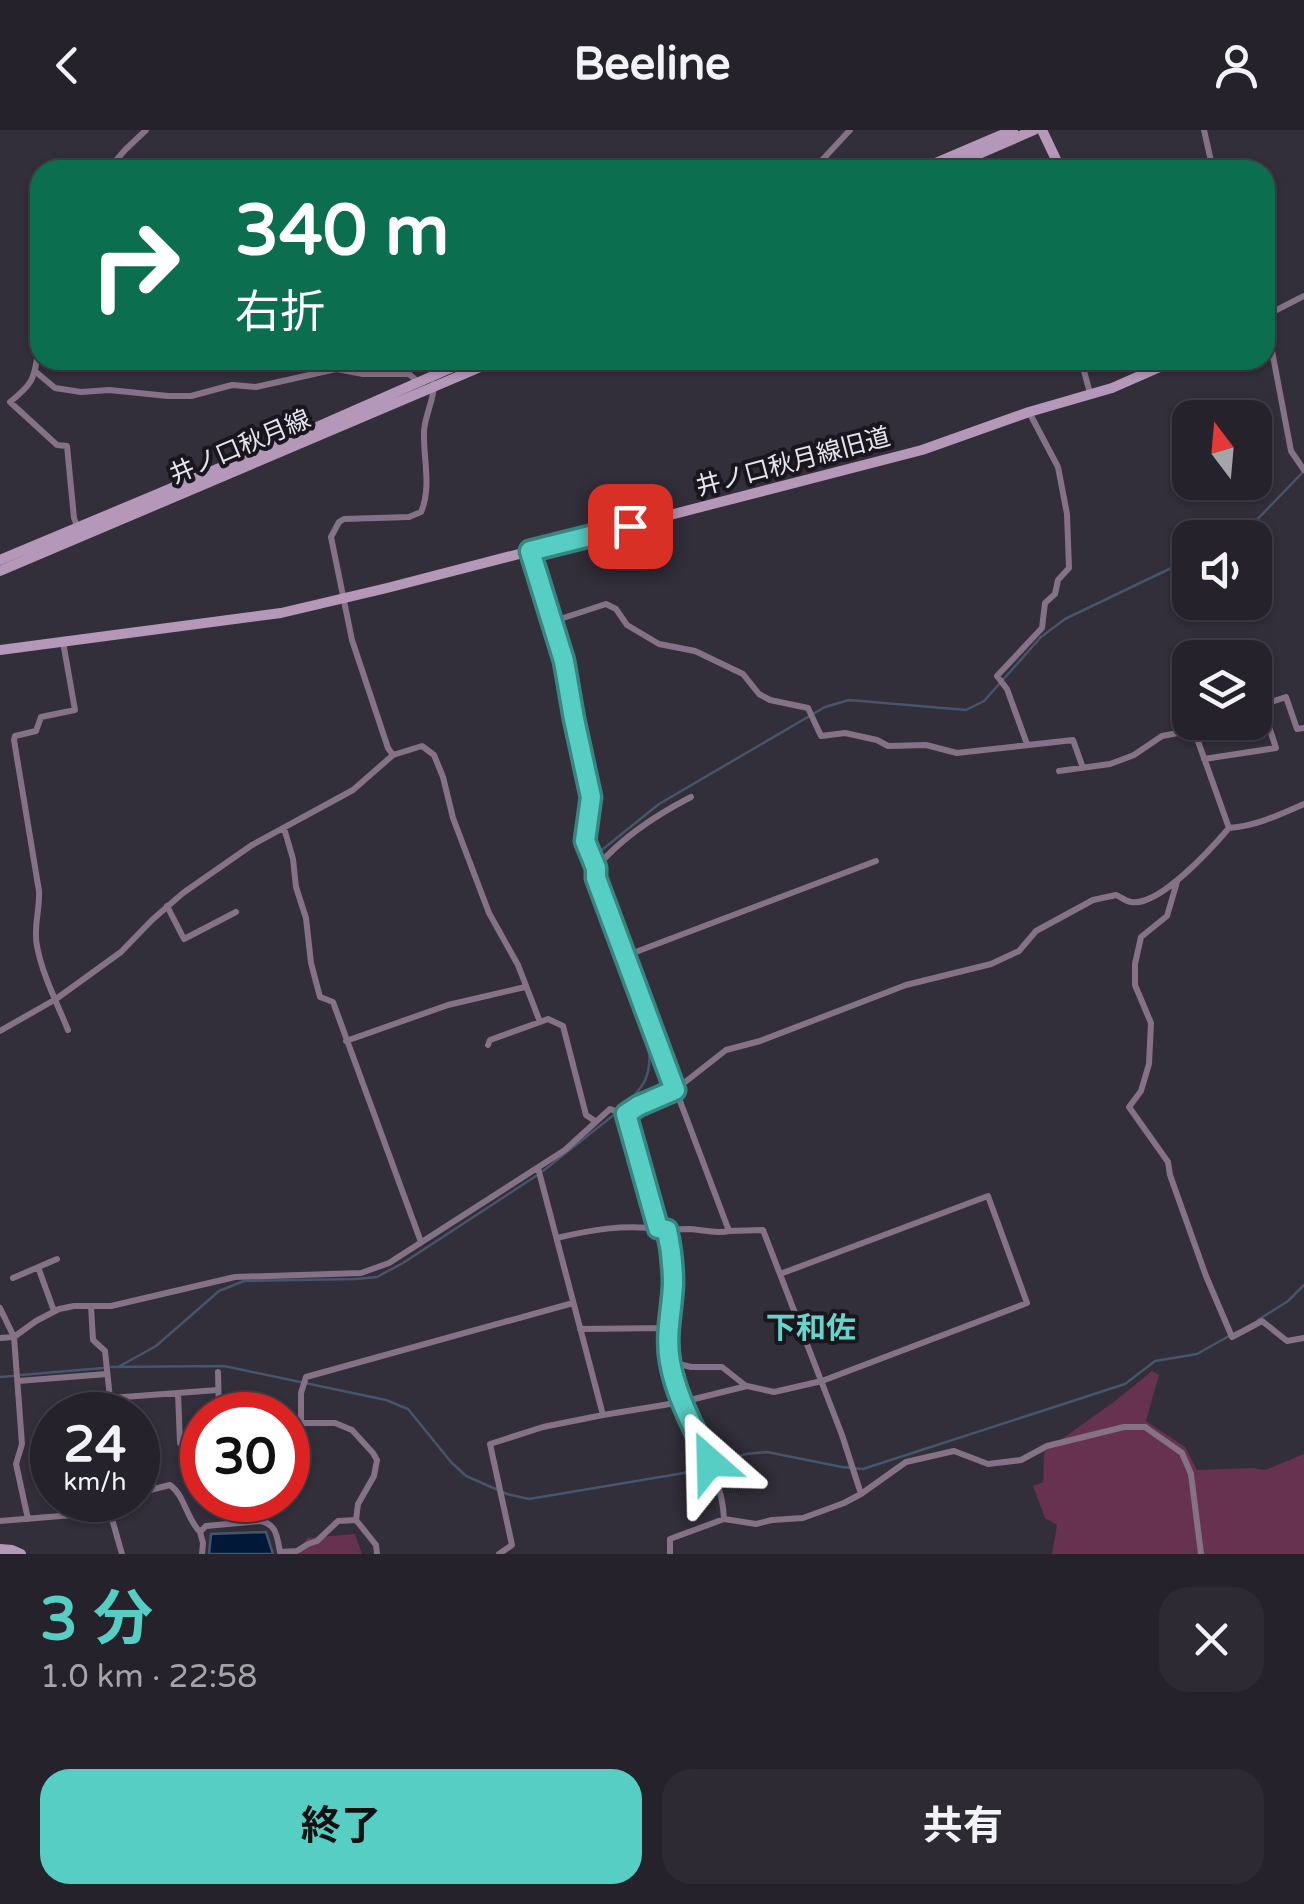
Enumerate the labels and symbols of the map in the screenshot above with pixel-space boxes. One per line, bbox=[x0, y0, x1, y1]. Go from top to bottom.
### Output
north arrow bbox=[1172, 400, 1272, 500]
street label: 井ノ口秋月線 bbox=[165, 404, 315, 490]
street label: 井ノ口秋月線旧道 bbox=[693, 422, 893, 502]
pin bbox=[588, 484, 673, 569]
district label: 下和佐 bbox=[766, 1310, 856, 1347]
speed limit sign: 30 bbox=[180, 1392, 310, 1522]
position arrow bbox=[658, 1410, 762, 1514]

